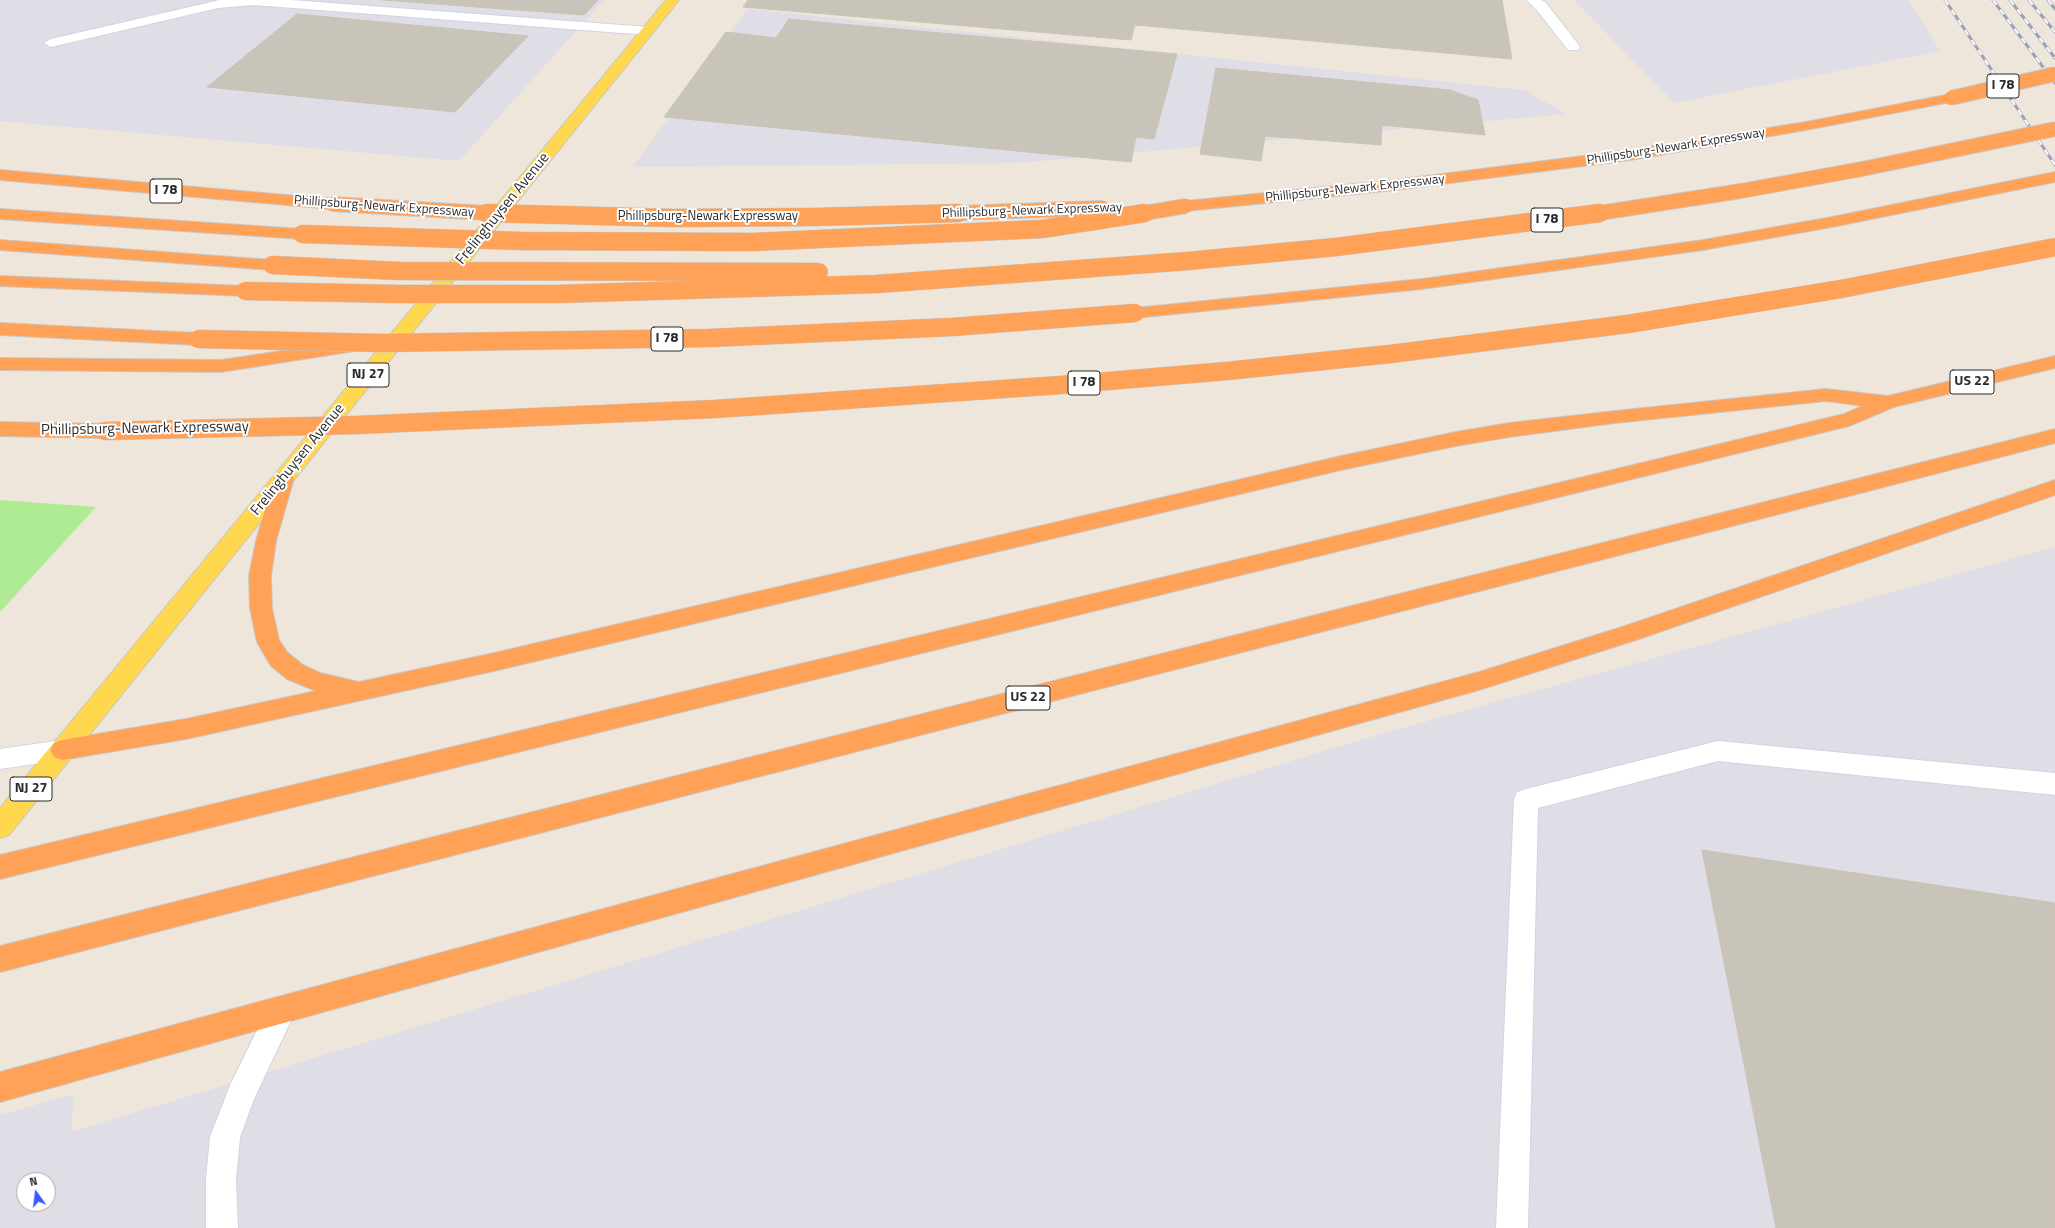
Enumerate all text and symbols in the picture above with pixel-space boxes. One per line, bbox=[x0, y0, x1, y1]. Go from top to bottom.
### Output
road number: I 78 bbox=[1987, 74, 2019, 98]
street label: Phillipsburg-Newark Expressway bbox=[1586, 125, 1766, 169]
street label: Frelinghuysen Avenue bbox=[452, 149, 554, 269]
street label: Phillipsburg-Newark Expressway bbox=[1265, 172, 1445, 206]
road number: I 78 bbox=[150, 179, 182, 203]
street label: Phillipsburg-Newark Expressway bbox=[294, 193, 474, 221]
street label: Phillipsburg-Newark Expressway bbox=[942, 200, 1122, 222]
road number: I 78 bbox=[1531, 208, 1563, 232]
street label: Phillipsburg-Newark Expressway bbox=[618, 209, 798, 225]
road number: I 78 bbox=[651, 327, 683, 351]
road number: NJ 27 bbox=[347, 363, 389, 387]
road number: US 22 bbox=[1950, 370, 1994, 394]
road number: I 78 bbox=[1068, 371, 1100, 395]
street label: Frelinghuysen Avenue bbox=[247, 400, 349, 520]
street label: Phillipsburg-Newark Expressway bbox=[41, 418, 249, 440]
road number: US 22 bbox=[1006, 686, 1050, 710]
road number: NJ 27 bbox=[10, 777, 52, 801]
north arrow bbox=[16, 1172, 56, 1212]
text: N bbox=[28, 1173, 39, 1190]

